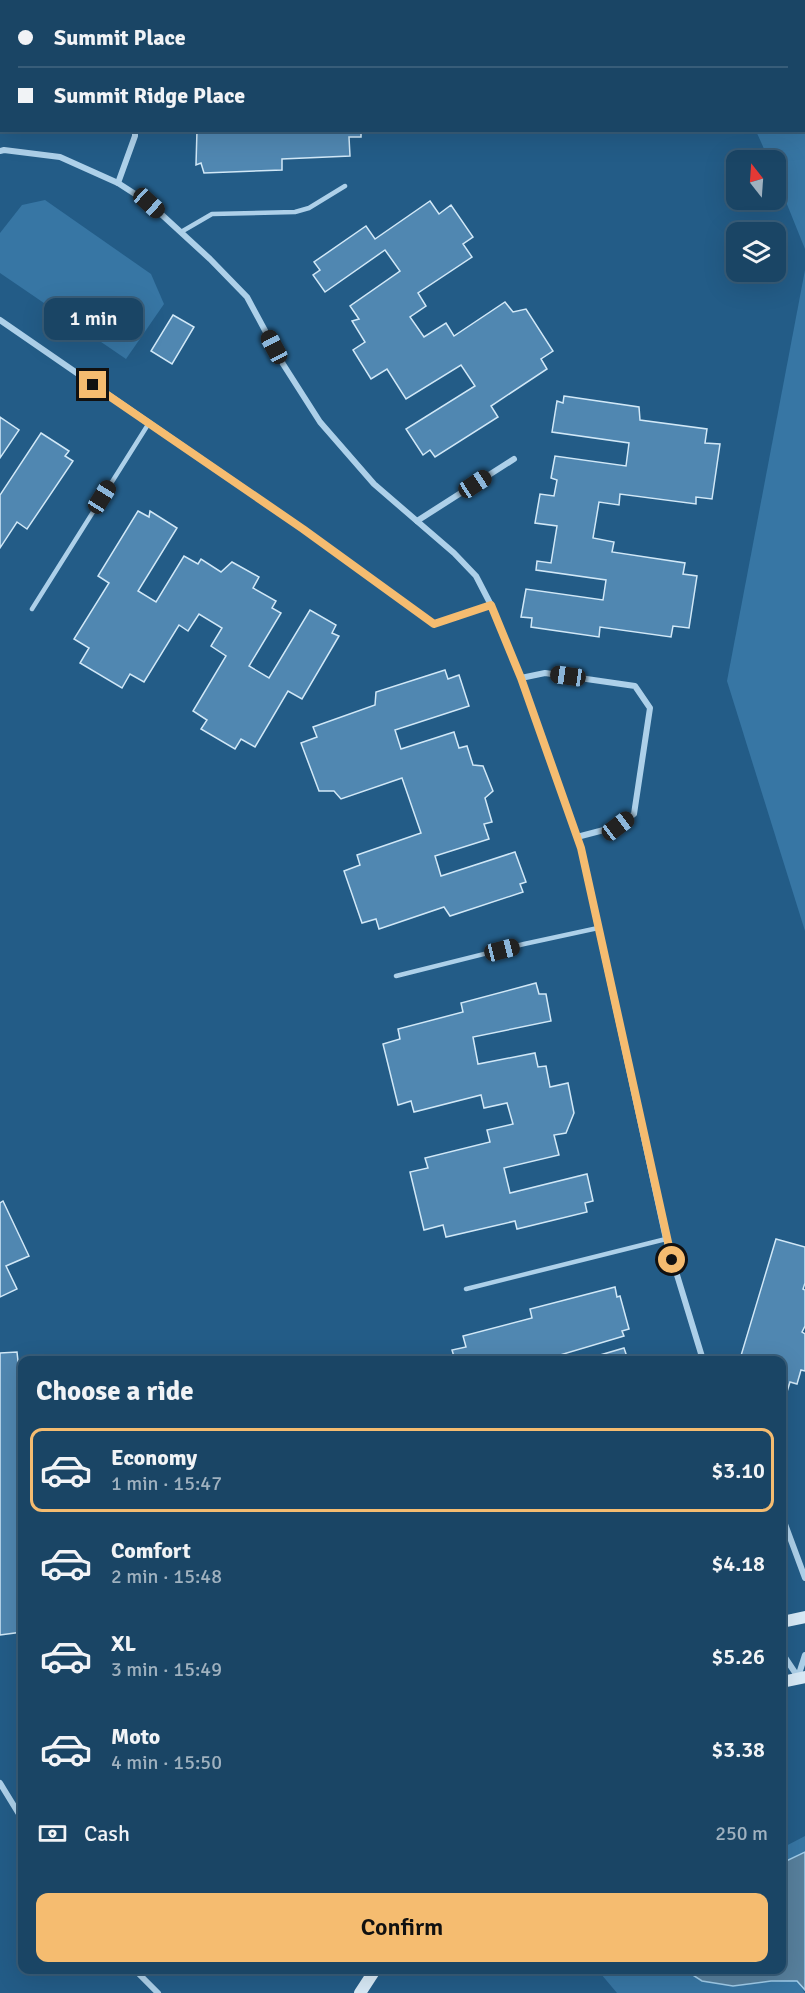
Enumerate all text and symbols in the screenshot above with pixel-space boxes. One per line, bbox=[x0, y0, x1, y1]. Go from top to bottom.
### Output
text: Summit Place bbox=[54, 24, 186, 51]
text: Summit Ridge Place bbox=[54, 82, 245, 109]
north arrow bbox=[726, 150, 786, 210]
map controls bbox=[726, 150, 786, 282]
car bbox=[130, 184, 168, 222]
button: layers bbox=[726, 222, 786, 282]
callout: 1 min bbox=[44, 298, 142, 340]
text: 1 min bbox=[70, 306, 117, 331]
car bbox=[258, 327, 290, 367]
route end bbox=[79, 371, 106, 398]
car bbox=[455, 467, 495, 501]
car bbox=[85, 477, 119, 517]
car bbox=[549, 665, 587, 687]
car bbox=[598, 808, 638, 844]
car bbox=[482, 937, 522, 963]
route start bbox=[658, 1246, 685, 1273]
text: Choose a ride bbox=[36, 1375, 194, 1408]
icon: car bbox=[39, 1443, 93, 1497]
text: Economy bbox=[111, 1444, 197, 1471]
text: $3.10 bbox=[711, 1457, 765, 1484]
text: 1 min · 15:47 bbox=[111, 1471, 222, 1496]
icon: car bbox=[39, 1536, 93, 1590]
text: Comfort bbox=[111, 1537, 191, 1564]
text: $4.18 bbox=[711, 1550, 765, 1577]
text: 2 min · 15:48 bbox=[111, 1564, 222, 1589]
icon: car bbox=[39, 1629, 93, 1683]
text: XL bbox=[111, 1630, 136, 1657]
text: $5.26 bbox=[711, 1643, 765, 1670]
text: 3 min · 15:49 bbox=[111, 1657, 222, 1682]
icon: car bbox=[39, 1722, 93, 1776]
text: Moto bbox=[111, 1723, 160, 1750]
text: $3.38 bbox=[711, 1736, 765, 1763]
text: 4 min · 15:50 bbox=[111, 1750, 222, 1775]
icon: cash bbox=[36, 1817, 69, 1850]
text: Cash bbox=[84, 1820, 130, 1847]
text: 250 m bbox=[715, 1821, 768, 1846]
button: Confirm bbox=[36, 1893, 768, 1962]

